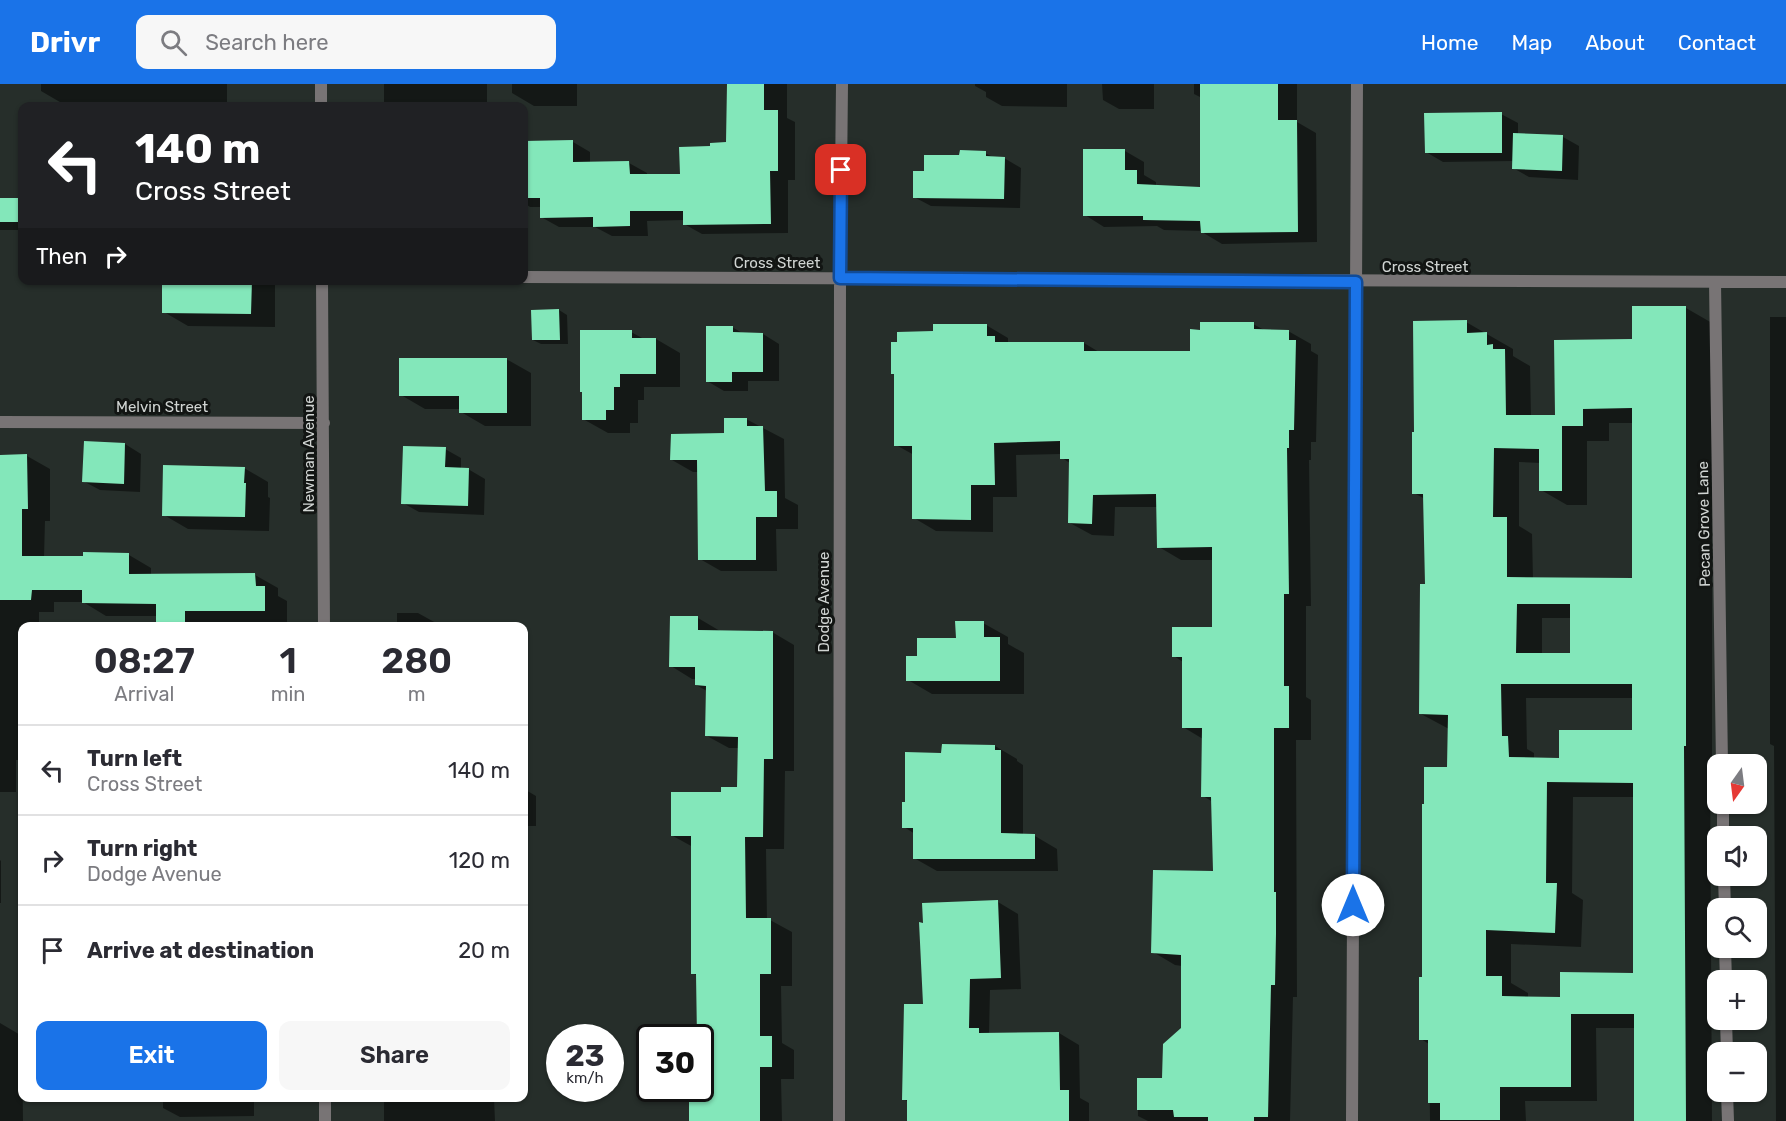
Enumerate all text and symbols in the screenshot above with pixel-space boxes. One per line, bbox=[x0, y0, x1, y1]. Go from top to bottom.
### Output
search box bbox=[136, 15, 556, 69]
text: Drivr bbox=[30, 26, 100, 59]
icon: search bbox=[157, 26, 190, 59]
text: Search here bbox=[205, 29, 329, 56]
text: Home bbox=[1421, 30, 1478, 55]
text: Map bbox=[1511, 30, 1552, 55]
text: About bbox=[1585, 30, 1645, 55]
text: Contact bbox=[1678, 30, 1756, 55]
text: 140 m bbox=[135, 124, 261, 174]
icon: left bbox=[36, 126, 114, 204]
pin bbox=[815, 144, 866, 195]
icon: arrive bbox=[824, 153, 857, 186]
text: Cross Street bbox=[135, 175, 291, 207]
icon: right bbox=[99, 240, 132, 273]
text: Then bbox=[36, 243, 87, 270]
street label: Cross Street bbox=[734, 254, 820, 272]
street label: Cross Street bbox=[1382, 258, 1468, 276]
street label: Newman Avenue bbox=[300, 395, 318, 513]
street label: Melvin Street bbox=[116, 398, 208, 416]
street label: Pecan Grove Lane bbox=[1694, 461, 1714, 587]
street label: Dodge Avenue bbox=[815, 551, 833, 653]
text: 08:27 bbox=[94, 639, 195, 682]
text: 1 bbox=[280, 639, 297, 682]
text: 280 bbox=[381, 639, 452, 682]
text: Arrival bbox=[114, 682, 174, 706]
text: min bbox=[271, 682, 306, 706]
text: m bbox=[408, 682, 426, 706]
text: Turn left bbox=[87, 745, 182, 772]
icon: left bbox=[36, 754, 69, 787]
north arrow bbox=[1707, 754, 1767, 814]
map controls bbox=[1707, 754, 1767, 1102]
text: 140 m bbox=[448, 757, 510, 784]
text: Cross Street bbox=[87, 772, 202, 796]
button: sound bbox=[1707, 826, 1767, 886]
text: Turn right bbox=[87, 835, 197, 862]
icon: right bbox=[36, 844, 69, 877]
text: 120 m bbox=[449, 847, 510, 874]
text: Dodge Avenue bbox=[87, 862, 222, 886]
position arrow bbox=[1321, 873, 1385, 937]
button: search bbox=[1707, 898, 1767, 958]
icon: arrive bbox=[36, 934, 69, 967]
text: Arrive at destination bbox=[87, 937, 314, 964]
text: 20 m bbox=[458, 937, 510, 964]
button: + bbox=[1707, 970, 1767, 1030]
button: Exit bbox=[36, 1021, 267, 1090]
button: Share bbox=[279, 1021, 510, 1090]
speed limit sign: 30 bbox=[636, 1024, 714, 1102]
text: 23 bbox=[565, 1038, 605, 1074]
button: − bbox=[1707, 1042, 1767, 1102]
text: km/h bbox=[566, 1069, 604, 1087]

